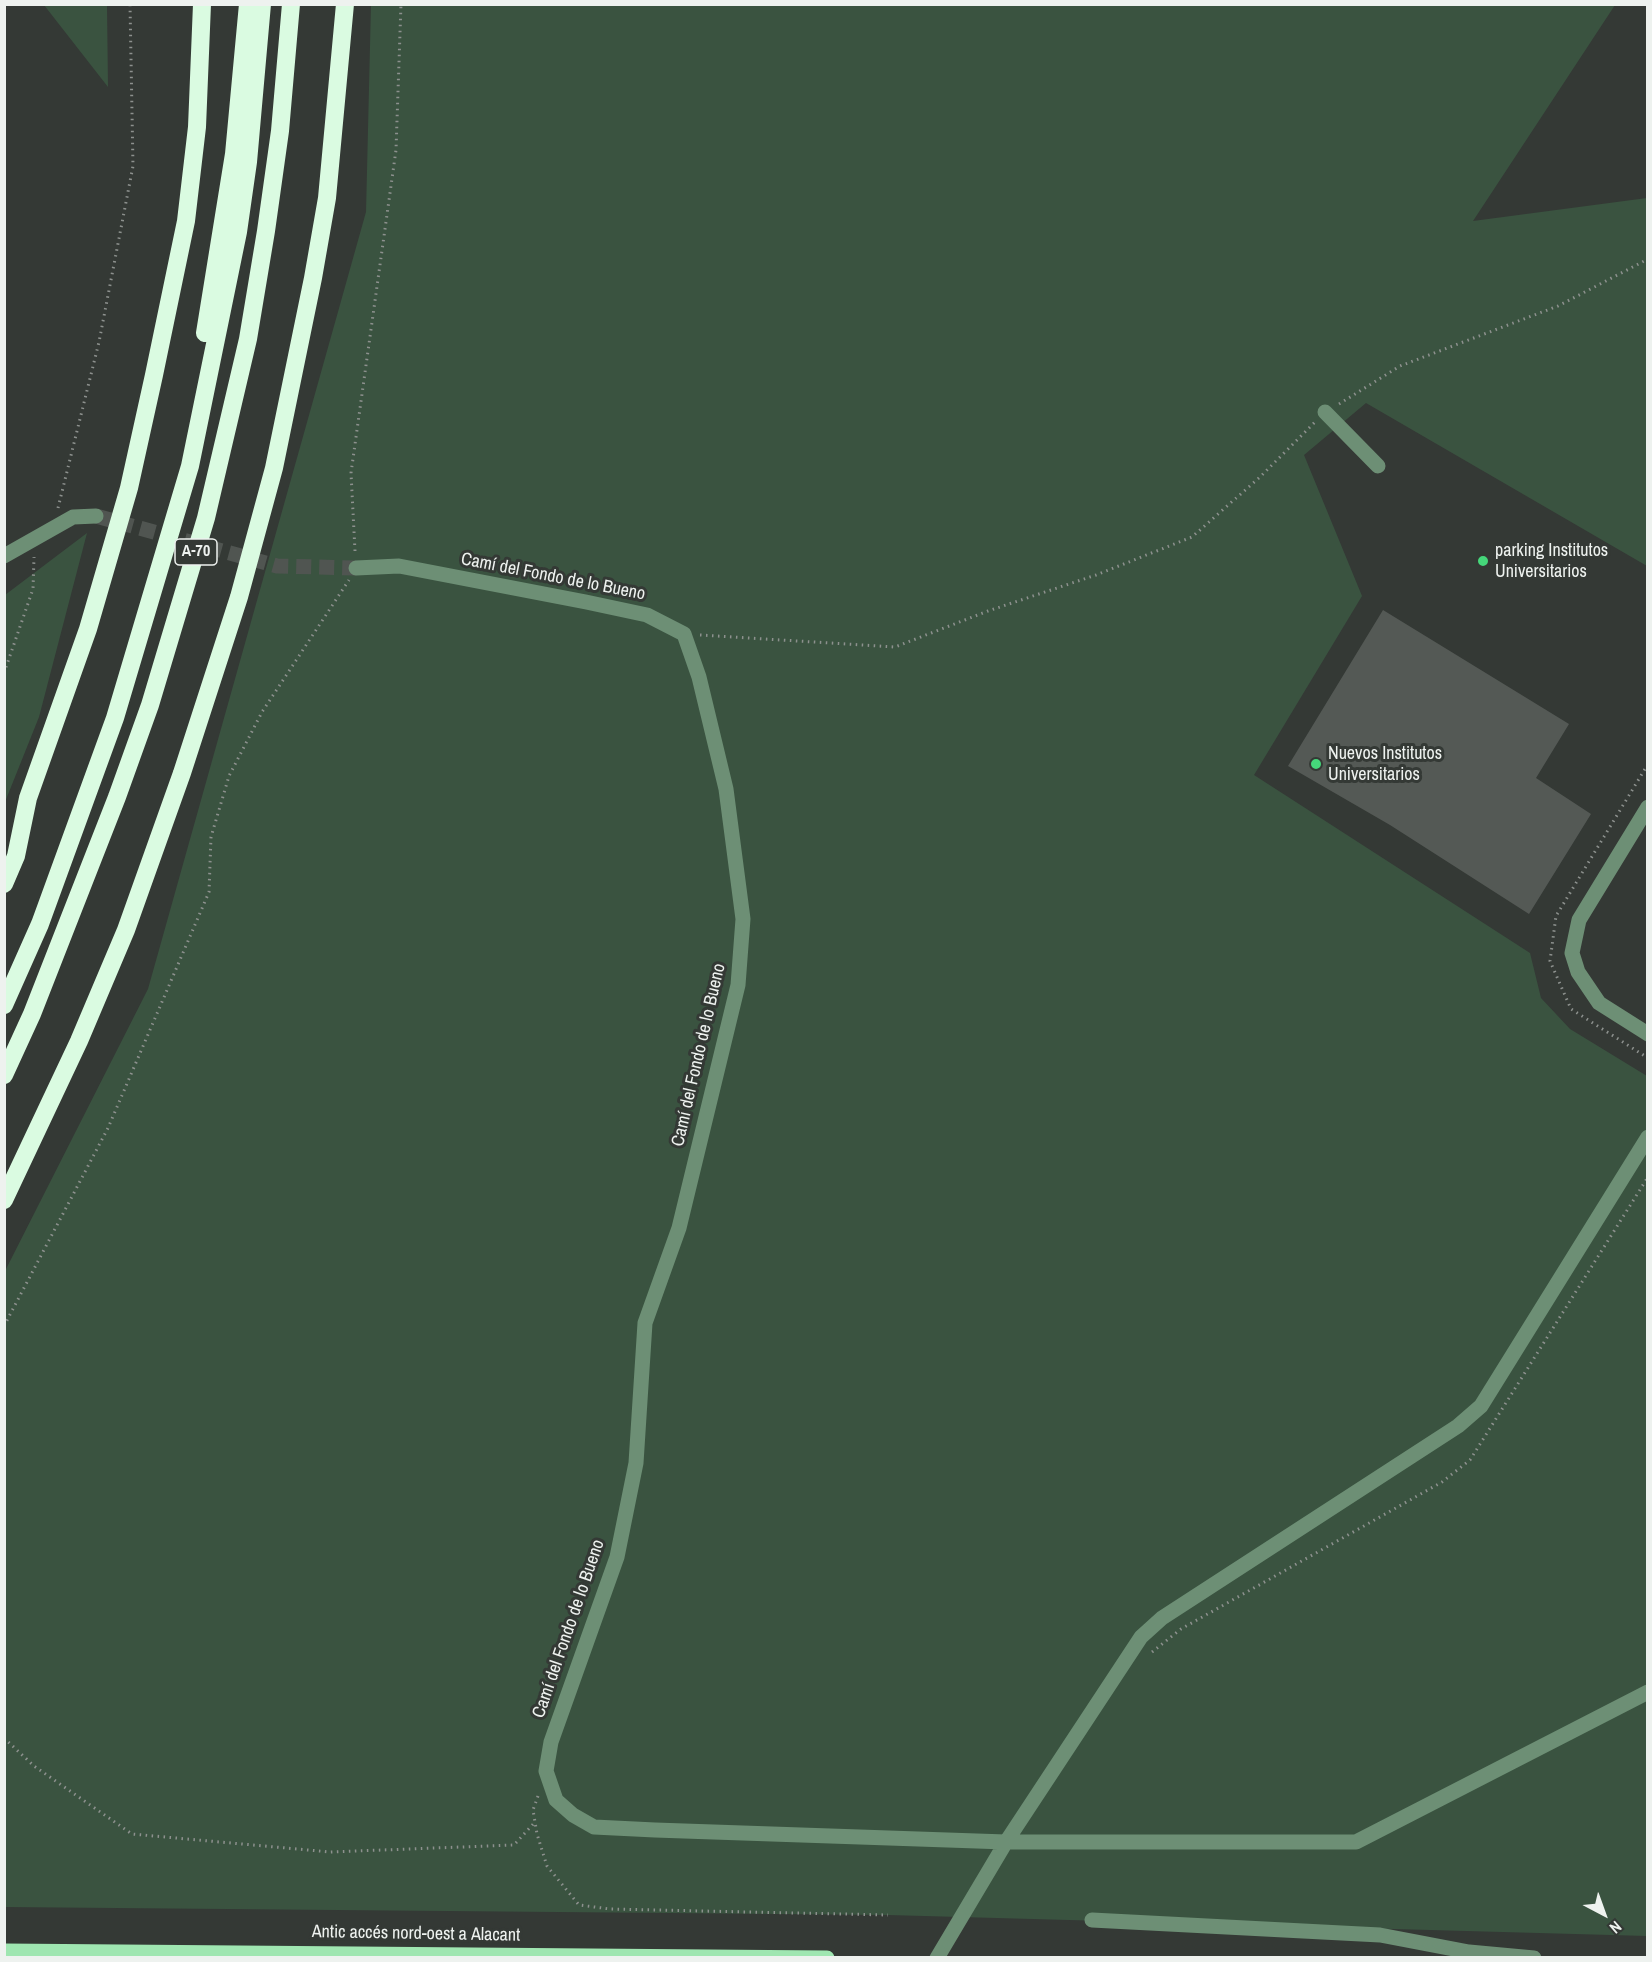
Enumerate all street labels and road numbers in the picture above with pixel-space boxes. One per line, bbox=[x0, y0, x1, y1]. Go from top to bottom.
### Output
road number: A-70 bbox=[175, 539, 217, 565]
street label: Camí del Fondo de lo Bueno bbox=[459, 549, 647, 605]
street label: Camí del Fondo de lo Bueno bbox=[667, 961, 731, 1149]
street label: Camí del Fondo de lo Bueno bbox=[528, 1537, 610, 1721]
street label: Antic accés nord-oest a Alacant bbox=[312, 1921, 520, 1947]

